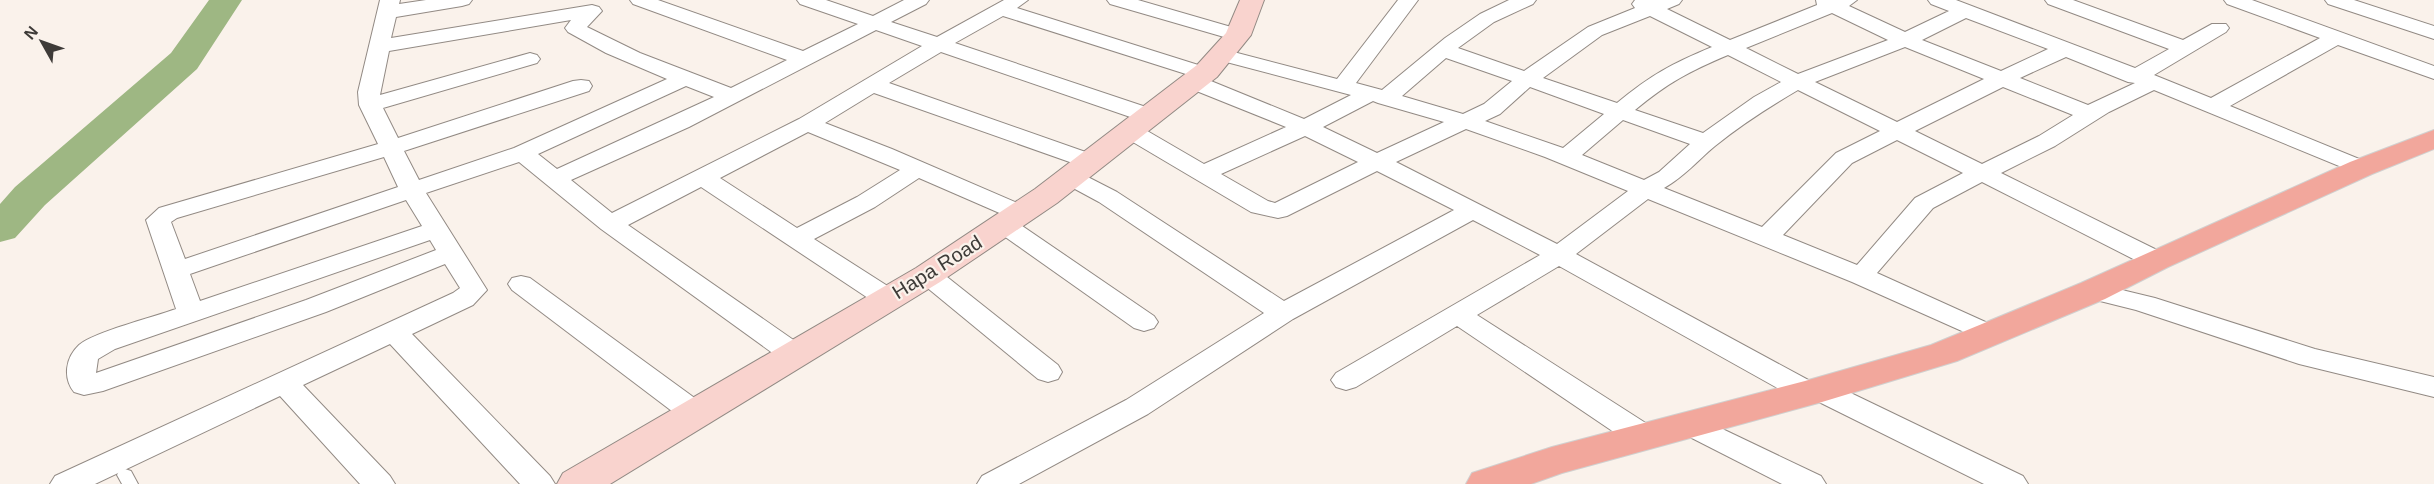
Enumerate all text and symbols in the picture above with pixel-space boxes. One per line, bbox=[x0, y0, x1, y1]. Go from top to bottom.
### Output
north arrow bbox=[12, 12, 72, 72]
text: N bbox=[21, 23, 41, 43]
street label: Hapa Road bbox=[888, 231, 986, 303]

